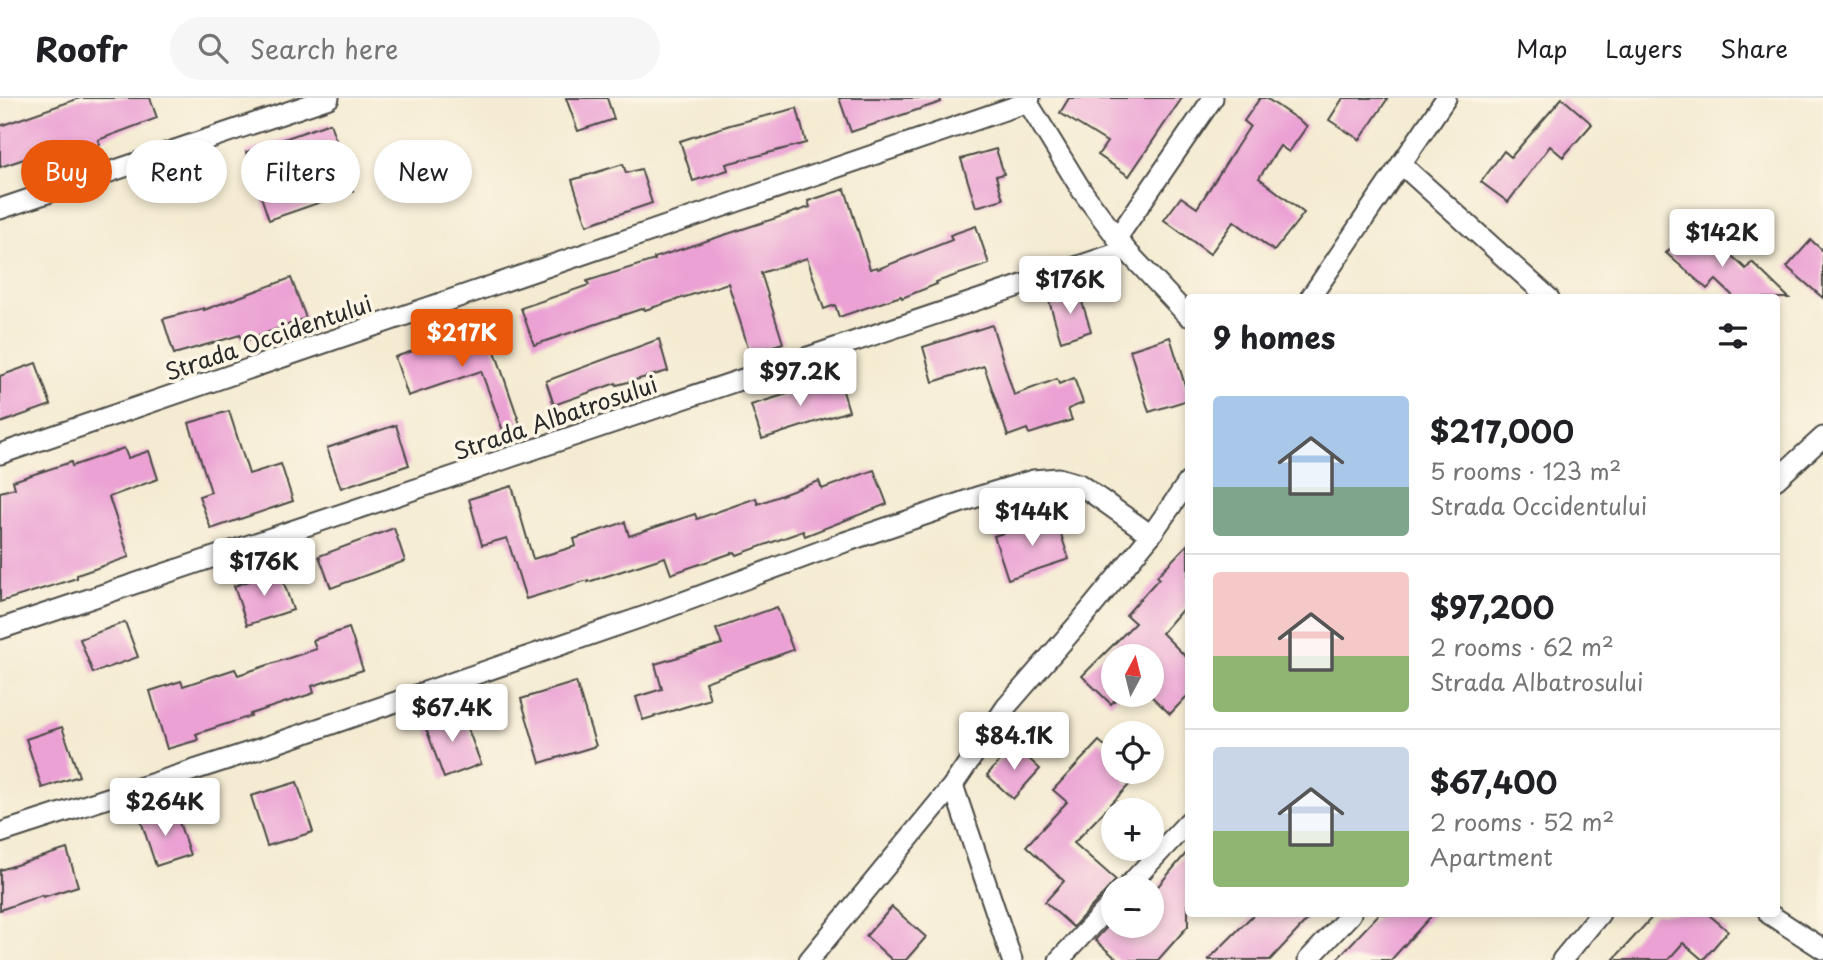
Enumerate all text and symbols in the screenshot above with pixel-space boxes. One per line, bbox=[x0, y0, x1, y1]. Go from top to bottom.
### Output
search box bbox=[170, 17, 660, 80]
text: Roofr bbox=[35, 23, 128, 73]
icon: search bbox=[194, 29, 232, 67]
text: Search here bbox=[250, 29, 398, 68]
text: Map bbox=[1516, 30, 1567, 66]
text: Layers bbox=[1605, 30, 1682, 66]
text: Share bbox=[1720, 30, 1788, 66]
chip: Buy bbox=[21, 140, 112, 203]
chip: Rent bbox=[126, 140, 227, 203]
chip: Filters bbox=[241, 140, 360, 203]
chip: New bbox=[374, 140, 472, 203]
pin: $142K bbox=[1673, 209, 1771, 269]
text: $142K bbox=[1686, 214, 1759, 249]
pin: $176K bbox=[1021, 256, 1119, 316]
text: $176K bbox=[1035, 261, 1105, 296]
street label: Strada Occidentului bbox=[160, 285, 376, 389]
pin: $217K bbox=[413, 310, 511, 369]
text: $217K bbox=[427, 314, 497, 349]
text: 9 homes bbox=[1213, 314, 1335, 359]
icon: filters bbox=[1714, 317, 1752, 355]
pin: $97.2K bbox=[743, 348, 857, 408]
text: $97.2K bbox=[759, 353, 841, 388]
street label: Strada Albatrosului bbox=[448, 366, 662, 468]
text: $217,000 bbox=[1430, 408, 1574, 453]
icon: home bbox=[1269, 424, 1353, 508]
text: 5 rooms · 123 m² bbox=[1430, 453, 1621, 488]
text: Strada Occidentului bbox=[1430, 488, 1647, 523]
pin: $144K bbox=[983, 489, 1081, 548]
text: $144K bbox=[995, 493, 1069, 528]
pin: $176K bbox=[215, 538, 313, 598]
text: $176K bbox=[229, 543, 299, 578]
text: $97,200 bbox=[1430, 584, 1554, 629]
icon: home bbox=[1269, 600, 1353, 684]
text: 2 rooms · 62 m² bbox=[1430, 629, 1614, 664]
north arrow bbox=[1101, 644, 1164, 707]
map controls bbox=[1101, 644, 1164, 938]
text: Strada Albatrosului bbox=[1430, 664, 1644, 699]
pin: $67.4K bbox=[395, 684, 509, 744]
text: $67.4K bbox=[412, 689, 492, 724]
pin: $84.1K bbox=[957, 712, 1071, 772]
text: $84.1K bbox=[975, 717, 1053, 752]
button: locate bbox=[1101, 721, 1164, 784]
text: $67,400 bbox=[1430, 759, 1557, 804]
icon: home bbox=[1269, 775, 1353, 859]
pin: $264K bbox=[116, 778, 214, 838]
text: $264K bbox=[126, 783, 204, 818]
button: + bbox=[1101, 798, 1164, 861]
text: 2 rooms · 52 m² bbox=[1430, 804, 1614, 839]
text: Apartment bbox=[1430, 839, 1553, 874]
button: − bbox=[1101, 875, 1164, 938]

